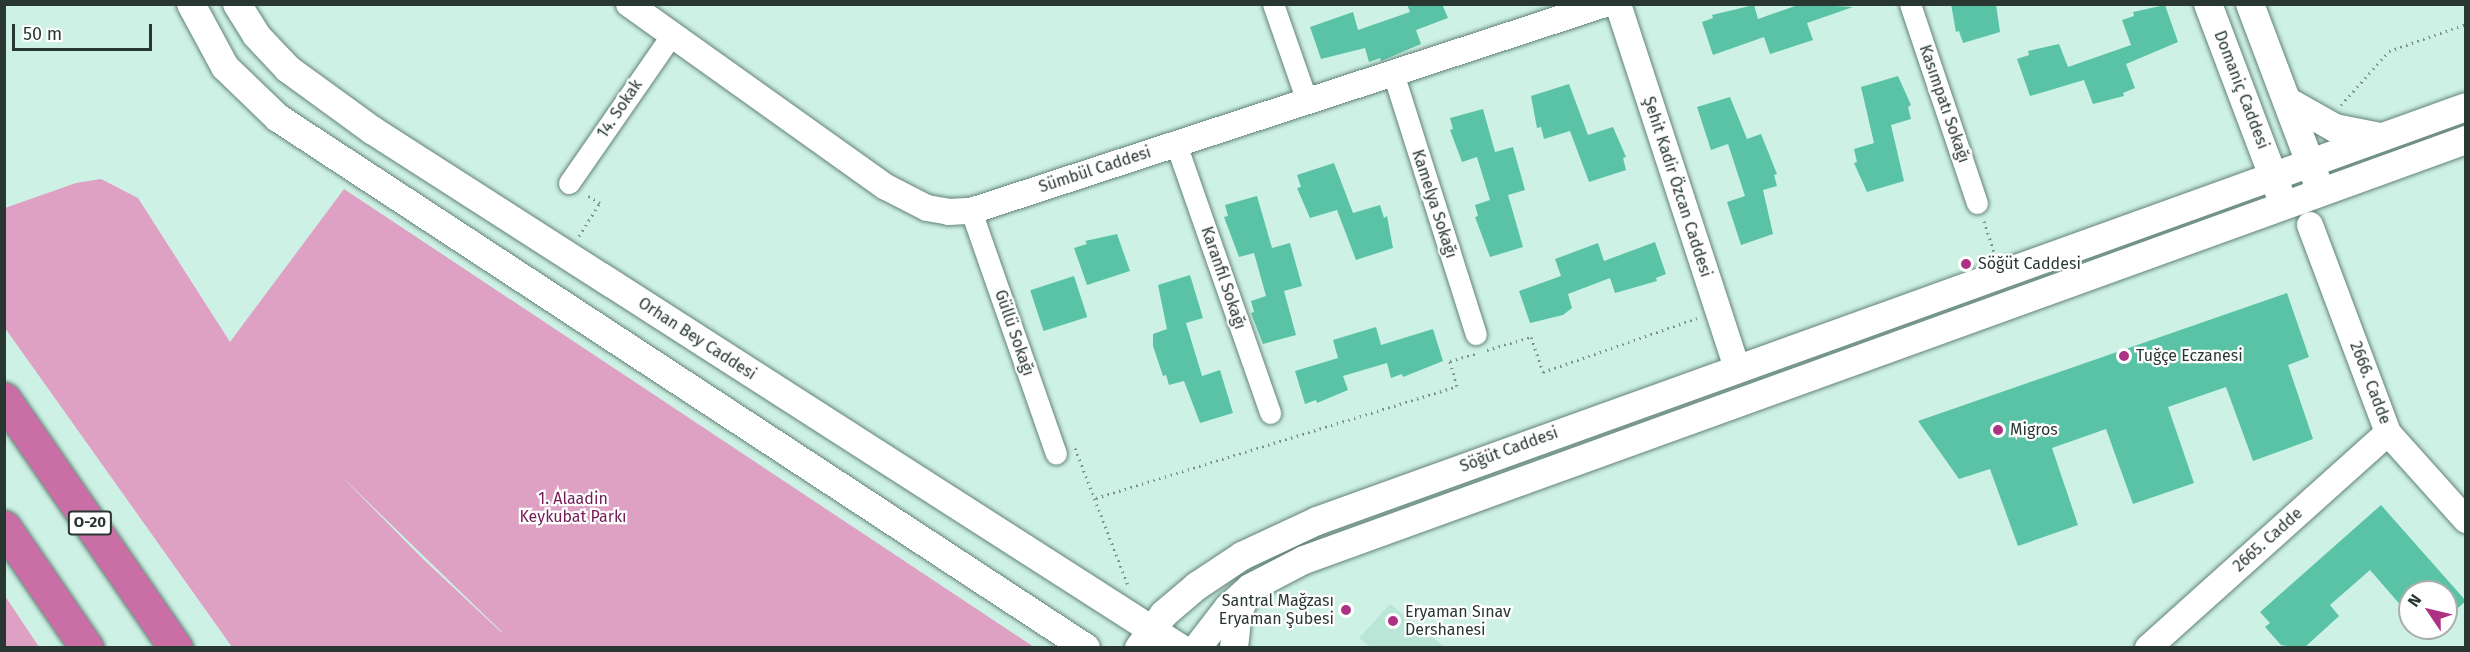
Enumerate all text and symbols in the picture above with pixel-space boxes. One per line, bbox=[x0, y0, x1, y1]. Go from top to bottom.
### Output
scale bar bbox=[15, 12, 154, 50]
text: 50 m bbox=[23, 23, 62, 45]
street label: Domaniç Caddesi bbox=[2210, 28, 2272, 152]
street label: Kasımpatı Sokağı bbox=[1915, 42, 1973, 166]
street label: 14. Sokak bbox=[593, 76, 647, 142]
street label: Şehit Kadir Özcan Caddesi bbox=[1639, 94, 1715, 280]
street label: Sümbül Caddesi bbox=[1036, 143, 1154, 197]
street label: Kamelya Sokağı bbox=[1407, 147, 1461, 261]
street label: Karanfil Sokağı bbox=[1196, 224, 1250, 332]
place label: Söğüt Caddesi bbox=[1978, 254, 2081, 274]
marker: Söğüt Caddesi bbox=[1959, 257, 1973, 271]
street label: Güllü Sokağı bbox=[990, 287, 1038, 379]
street label: Orhan Bey Caddesi bbox=[634, 294, 760, 384]
street label: 2666. Cadde bbox=[2345, 339, 2395, 427]
place label: Tuğçe Eczanesi bbox=[2136, 346, 2243, 366]
marker: Tuğçe Eczanesi bbox=[2117, 349, 2131, 363]
place label: Migros bbox=[2010, 420, 2058, 440]
street label: Söğüt Caddesi bbox=[1457, 423, 1561, 477]
marker: Migros bbox=[1991, 423, 2005, 437]
park label: 1. Alaadin Keykubat Parkı bbox=[519, 489, 627, 527]
street label: 2665. Cadde bbox=[2229, 504, 2307, 576]
road number: O-20 bbox=[68, 511, 112, 535]
north arrow bbox=[2398, 580, 2458, 640]
place label: Santral Mağzası Eryaman Şubesi bbox=[1219, 591, 1334, 629]
text: N bbox=[2404, 591, 2425, 610]
place label: Eryaman Sınav Dershanesi bbox=[1405, 602, 1511, 640]
marker: Santral Mağzası Eryaman Şubesi bbox=[1339, 603, 1353, 617]
marker: Eryaman Sınav Dershanesi bbox=[1386, 614, 1400, 628]

